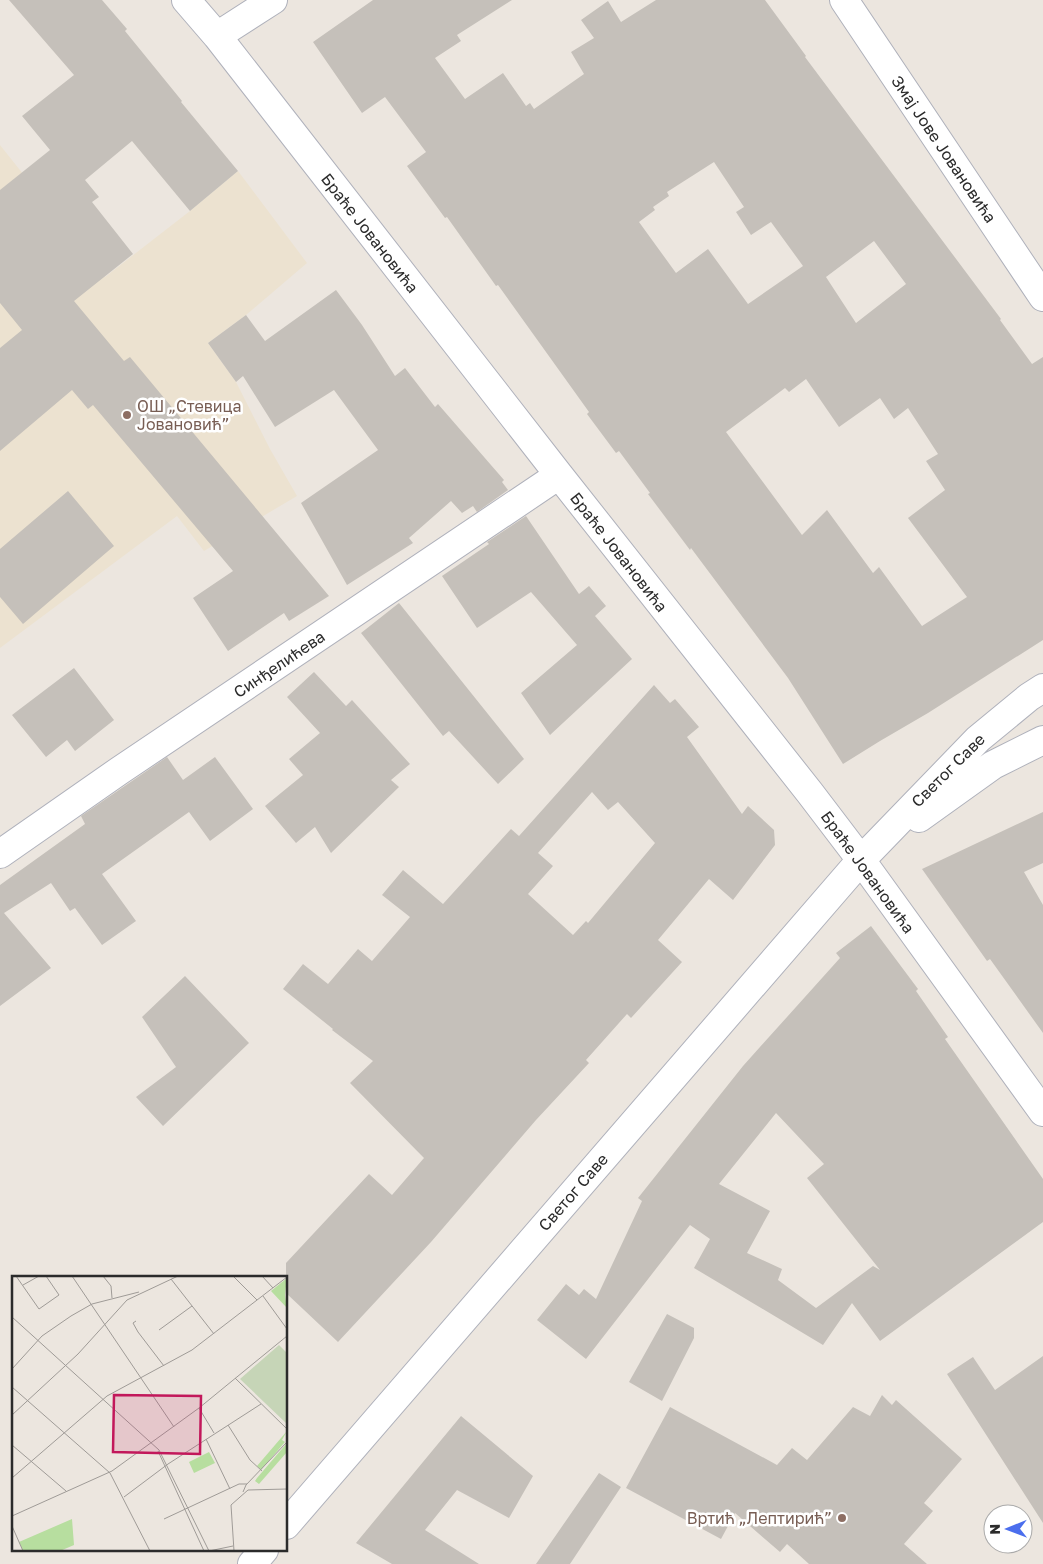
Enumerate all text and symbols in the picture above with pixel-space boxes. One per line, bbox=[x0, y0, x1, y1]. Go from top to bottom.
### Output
street label: Змај Јове Јовановића bbox=[887, 71, 1001, 227]
street label: Браће Јовановића bbox=[317, 169, 423, 297]
place label: ОШ „Стевица Јовановић” bbox=[137, 396, 242, 434]
marker: ОШ „Стевица Јовановић” bbox=[121, 409, 133, 421]
street label: Браће Јовановића bbox=[566, 488, 672, 616]
street label: Синђелићева bbox=[230, 626, 328, 702]
street label: Светог Саве bbox=[907, 729, 989, 811]
street label: Браће Јовановића bbox=[817, 807, 919, 937]
street label: Светог Саве bbox=[534, 1149, 612, 1235]
inset map bbox=[12, 1276, 288, 1552]
north arrow bbox=[983, 1504, 1033, 1554]
place label: Вртић „Лептирић” bbox=[687, 1508, 832, 1528]
marker: Вртић „Лептирић” bbox=[836, 1512, 848, 1524]
text: N bbox=[986, 1524, 1003, 1535]

